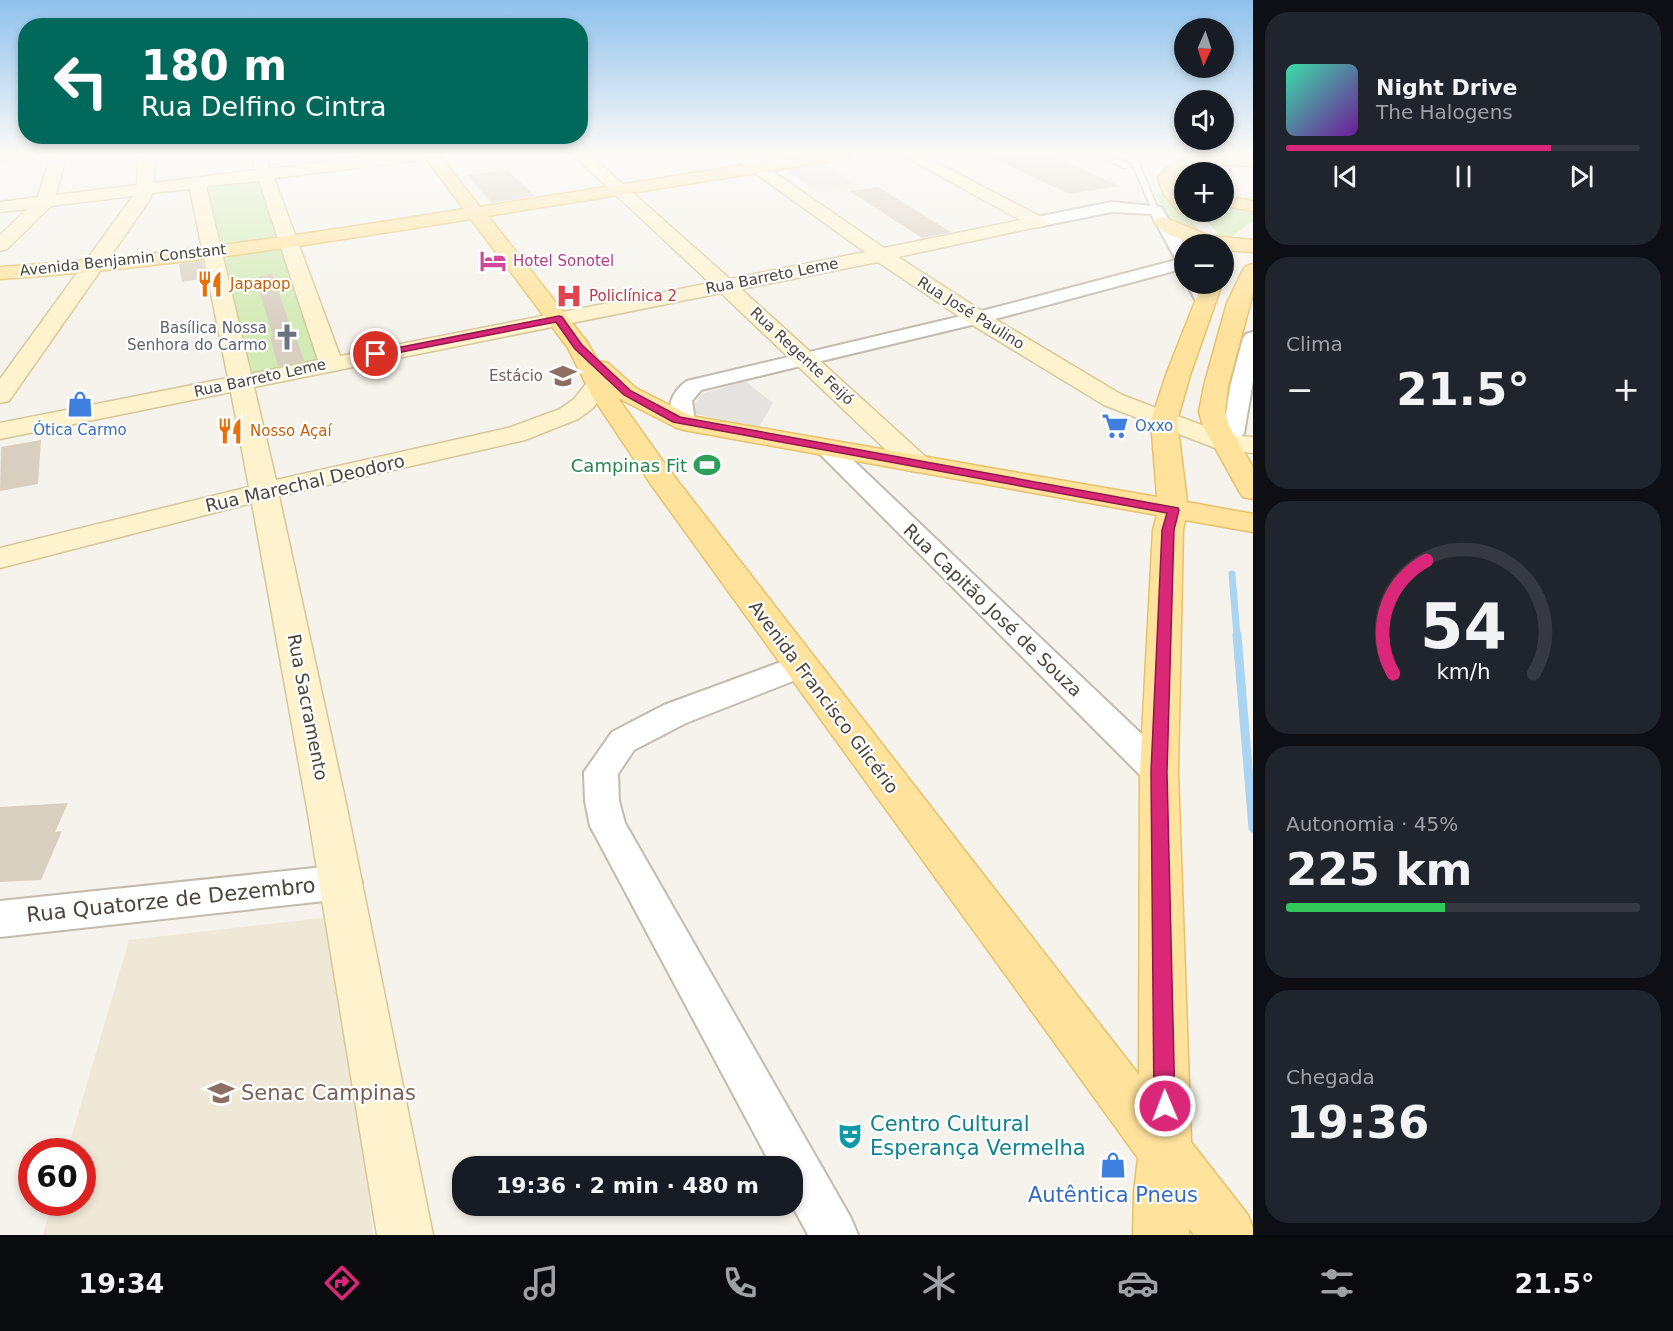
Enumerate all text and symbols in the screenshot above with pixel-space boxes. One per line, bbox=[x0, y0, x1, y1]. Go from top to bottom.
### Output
north arrow bbox=[1174, 18, 1234, 78]
map controls bbox=[1174, 18, 1234, 294]
text: 180 m bbox=[141, 41, 287, 90]
icon: left bbox=[42, 42, 120, 120]
text: Night Drive bbox=[1376, 75, 1517, 100]
button: sound bbox=[1174, 90, 1234, 150]
text: Rua Delfino Cintra bbox=[141, 91, 387, 122]
text: The Halogens bbox=[1376, 100, 1513, 124]
icon: previous bbox=[1329, 160, 1362, 193]
icon: pause bbox=[1447, 160, 1480, 193]
icon: next bbox=[1565, 160, 1598, 193]
button: + bbox=[1174, 162, 1234, 222]
button: − bbox=[1174, 234, 1234, 294]
street label: Avenida Benjamin Constant bbox=[19, 240, 227, 280]
hotel icon: Hotel Sonotel bbox=[478, 246, 508, 276]
place label: Hotel Sonotel bbox=[513, 252, 614, 270]
street label: Rua Barreto Leme bbox=[704, 254, 840, 298]
restaurant icon: Japapop bbox=[195, 269, 225, 299]
street label: Rua José Paulino bbox=[914, 273, 1028, 353]
place label: Japapop bbox=[229, 275, 291, 293]
hospital icon: Policlínica 2 bbox=[554, 281, 584, 311]
place label: Policlínica 2 bbox=[589, 287, 677, 305]
street label: Rua Regente Feijó bbox=[747, 303, 857, 409]
place label: Basílica Nossa Senhora do Carmo bbox=[127, 319, 267, 354]
church icon: Basílica Nossa Senhora do Carmo bbox=[272, 322, 302, 352]
pin bbox=[350, 328, 401, 379]
text: Clima bbox=[1286, 332, 1343, 356]
icon: arrive bbox=[359, 337, 392, 370]
street label: Rua Barreto Leme bbox=[192, 355, 328, 401]
school or university icon: Estácio bbox=[548, 361, 578, 391]
text: 21.5° bbox=[1396, 363, 1530, 416]
place label: Estácio bbox=[489, 367, 543, 385]
text: − bbox=[1286, 370, 1314, 409]
text: + bbox=[1612, 370, 1640, 409]
shop icon: Ótica Carmo bbox=[65, 389, 95, 419]
supermarket icon: Oxxo bbox=[1100, 411, 1130, 441]
restaurant icon: Nosso Açaí bbox=[215, 416, 245, 446]
place label: Oxxo bbox=[1135, 417, 1173, 435]
place label: Ótica Carmo bbox=[33, 420, 127, 439]
place label: Nosso Açaí bbox=[250, 422, 332, 440]
street label: Rua Marechal Deodoro bbox=[203, 450, 407, 516]
sports icon: Campinas Fit bbox=[692, 450, 722, 480]
place label: Campinas Fit bbox=[571, 455, 687, 476]
street label: Rua Capitão José de Souza bbox=[899, 519, 1087, 701]
text: 54 bbox=[1420, 591, 1506, 664]
street label: Avenida Francisco Glicério bbox=[745, 597, 903, 797]
street label: Rua Sacramento bbox=[284, 632, 332, 782]
text: km/h bbox=[1436, 660, 1490, 685]
text: Autonomia · 45% bbox=[1286, 812, 1458, 836]
text: 225 km bbox=[1286, 843, 1472, 896]
street label: Rua Quatorze de Dezembro bbox=[25, 873, 317, 927]
text: Chegada bbox=[1286, 1065, 1375, 1089]
position arrow bbox=[1133, 1074, 1197, 1138]
school or university icon: Senac Campinas bbox=[206, 1078, 236, 1108]
place label: Senac Campinas bbox=[241, 1081, 416, 1105]
text: 19:36 bbox=[1286, 1096, 1429, 1149]
place label: Centro Cultural Esperança Vermelha bbox=[870, 1112, 1086, 1160]
theatre icon: Centro Cultural Esperança Vermelha bbox=[835, 1121, 865, 1151]
speed limit sign: 60 bbox=[18, 1138, 96, 1216]
shop icon: Autêntica Pneus bbox=[1098, 1150, 1128, 1180]
text: 19:36 · 2 min · 480 m bbox=[496, 1173, 759, 1198]
place label: Autêntica Pneus bbox=[1028, 1183, 1198, 1207]
icon: directions bbox=[321, 1262, 363, 1304]
icon: music bbox=[520, 1262, 562, 1304]
icon: phone bbox=[719, 1262, 761, 1304]
icon: climate bbox=[918, 1262, 960, 1304]
icon: car bbox=[1117, 1262, 1159, 1304]
icon: filters bbox=[1316, 1262, 1358, 1304]
text: 19:34 bbox=[78, 1268, 164, 1299]
text: 21.5° bbox=[1514, 1268, 1595, 1299]

